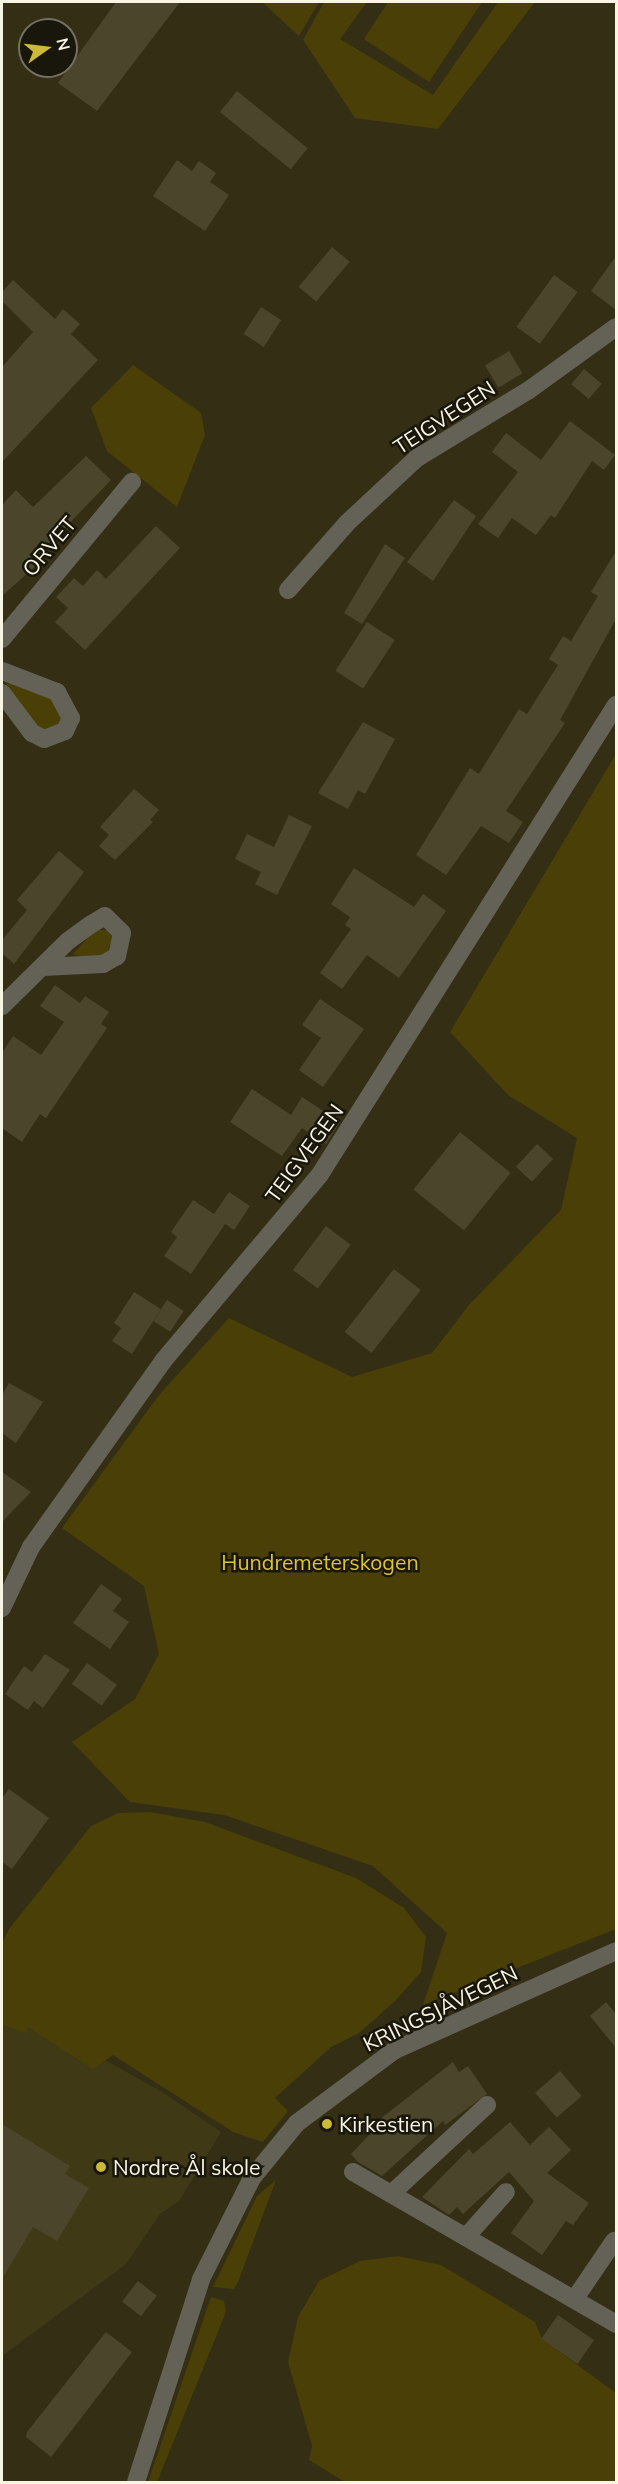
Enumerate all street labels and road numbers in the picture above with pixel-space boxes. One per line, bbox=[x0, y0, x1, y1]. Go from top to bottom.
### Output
street label: TEIGVEGEN bbox=[389, 375, 499, 459]
street label: ORVET bbox=[17, 511, 81, 581]
street label: TEIGVEGEN bbox=[260, 1099, 348, 1207]
street label: KRINGSJÅVEGEN bbox=[359, 1960, 521, 2056]

